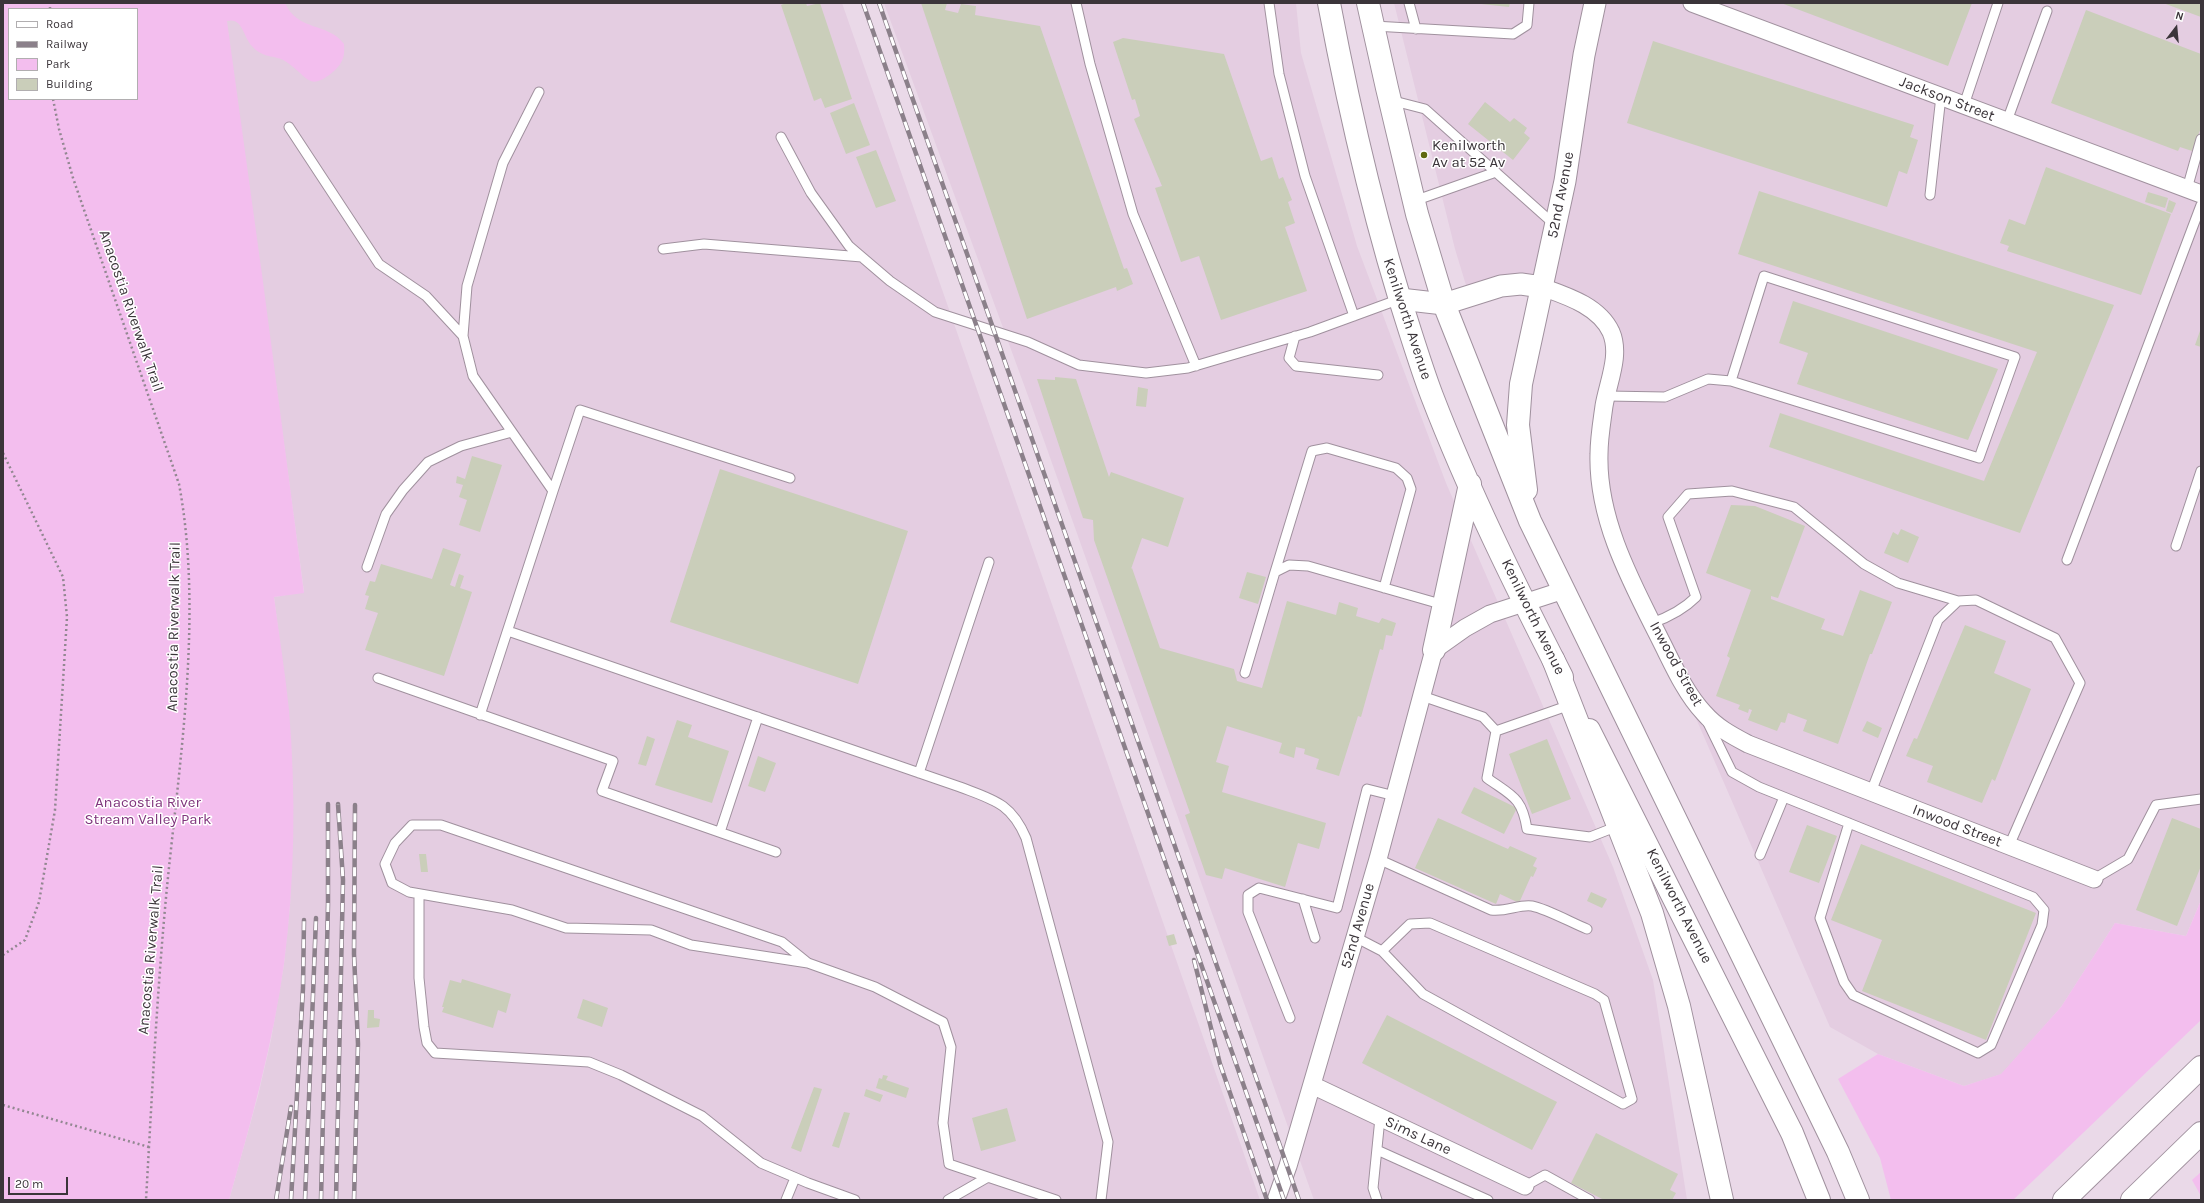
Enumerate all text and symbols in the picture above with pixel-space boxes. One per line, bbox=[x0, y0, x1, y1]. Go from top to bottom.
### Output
legend bbox=[8, 8, 138, 100]
north arrow bbox=[2156, 8, 2196, 48]
text: N bbox=[2174, 9, 2185, 23]
text: Road bbox=[46, 17, 74, 31]
text: Railway bbox=[46, 37, 88, 51]
text: Park bbox=[46, 57, 70, 71]
street label: Jackson Street bbox=[1897, 73, 1997, 125]
text: Building bbox=[46, 77, 92, 91]
place label: Kenilworth Av at 52 Av bbox=[1432, 137, 1506, 172]
marker: Kenilworth Av at 52 Av bbox=[1419, 150, 1429, 160]
street label: 52nd Avenue bbox=[1544, 150, 1578, 240]
street label: Anacostia Riverwalk Trail bbox=[95, 228, 167, 394]
street label: Kenilworth Avenue bbox=[1379, 256, 1435, 382]
street label: Anacostia Riverwalk Trail bbox=[164, 542, 184, 712]
street label: Kenilworth Avenue bbox=[1497, 556, 1569, 678]
street label: Inwood Street bbox=[1645, 618, 1707, 710]
park label: Anacostia River Stream Valley Park bbox=[85, 794, 211, 829]
street label: Inwood Street bbox=[1910, 801, 2004, 851]
street label: Kenilworth Avenue bbox=[1642, 845, 1716, 967]
street label: Anacostia Riverwalk Trail bbox=[135, 864, 167, 1036]
street label: 52nd Avenue bbox=[1337, 881, 1379, 971]
street label: Sims Lane bbox=[1382, 1113, 1454, 1159]
scale bar bbox=[10, 1169, 70, 1195]
text: 20 m bbox=[15, 1177, 43, 1191]

